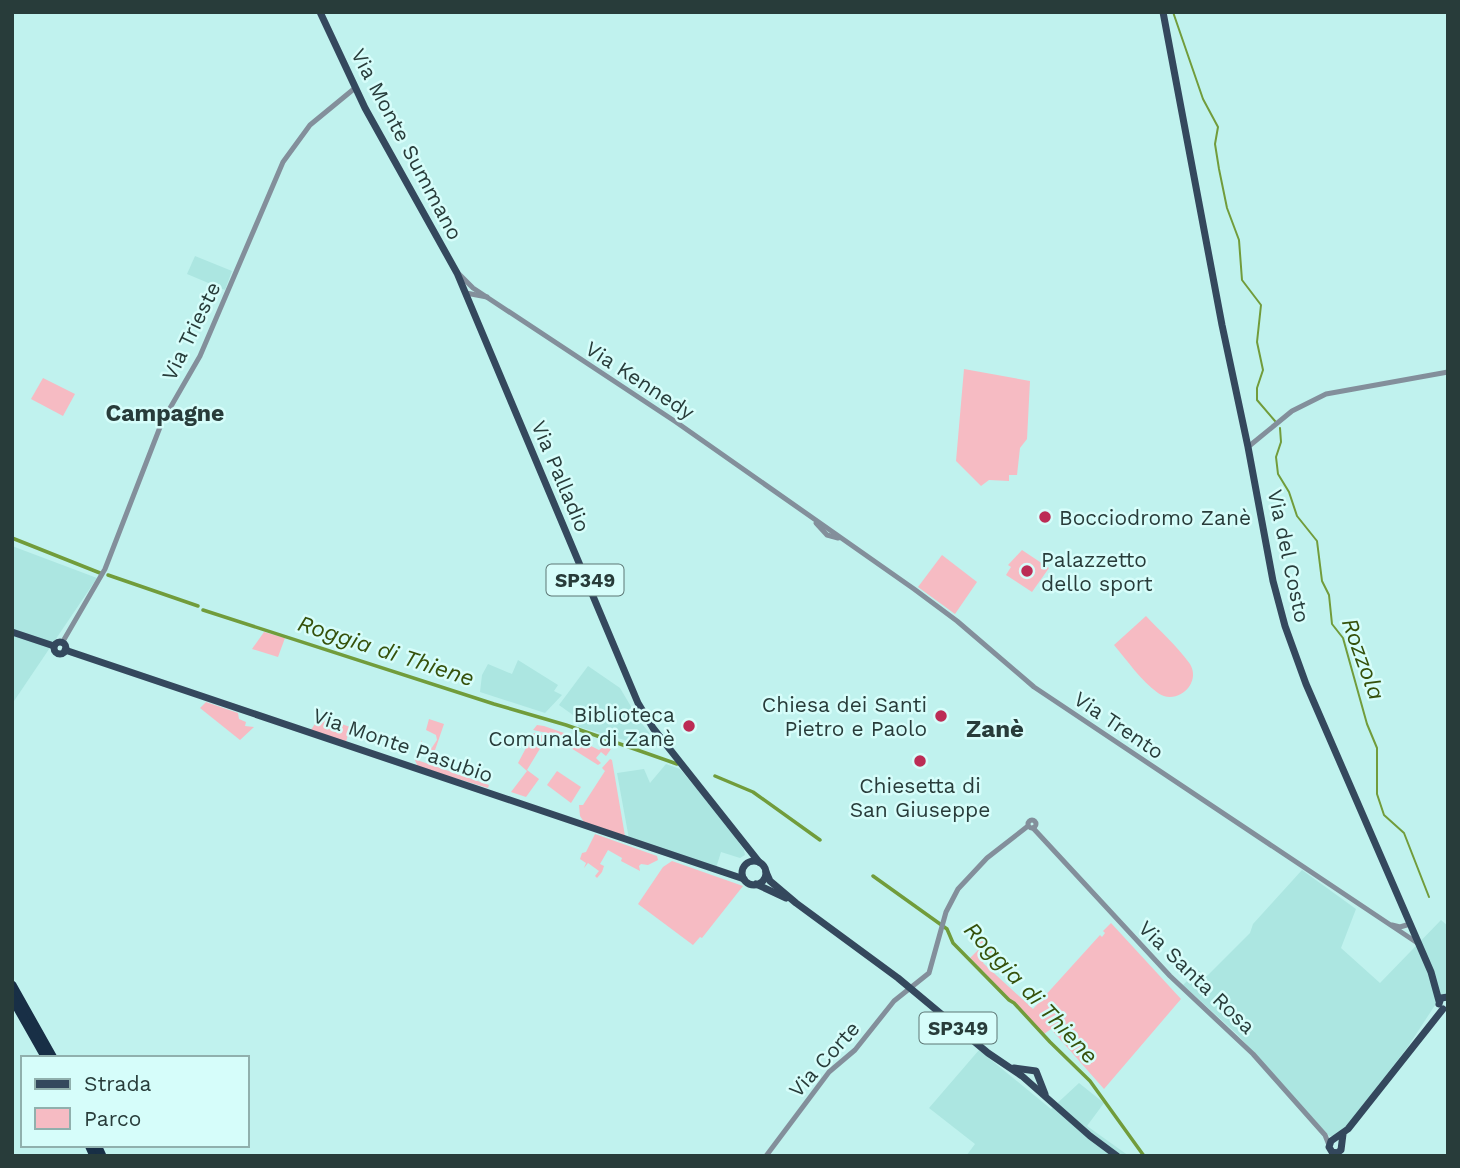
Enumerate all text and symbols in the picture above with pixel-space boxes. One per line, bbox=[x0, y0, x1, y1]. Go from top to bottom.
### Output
street label: Via Monte Summano bbox=[346, 44, 468, 244]
street label: Via Trieste bbox=[156, 278, 226, 384]
street label: Via Kennedy bbox=[581, 336, 699, 425]
district label: Campagne bbox=[106, 400, 224, 427]
street label: Via Palladio bbox=[526, 417, 596, 535]
street label: Via del Costo bbox=[1263, 487, 1315, 625]
place label: Bocciodromo Zanè bbox=[1059, 505, 1251, 530]
marker: Bocciodromo Zanè bbox=[1037, 509, 1053, 525]
place label: Palazzetto dello sport bbox=[1041, 547, 1153, 596]
marker: Palazzetto dello sport bbox=[1019, 563, 1035, 579]
road number: SP349 bbox=[546, 565, 624, 596]
water label: Roggia di Thiene bbox=[294, 610, 478, 692]
water label: Rozzola bbox=[1336, 614, 1390, 704]
street label: Via Trento bbox=[1069, 686, 1169, 764]
place label: Chiesa dei Santi Pietro e Paolo bbox=[762, 692, 927, 741]
street label: Via Monte Pasubio bbox=[310, 702, 496, 788]
place label: Biblioteca Comunale di Zanè bbox=[488, 702, 675, 751]
marker: Chiesa dei Santi Pietro e Paolo bbox=[933, 708, 949, 724]
district label: Zanè bbox=[966, 715, 1024, 743]
marker: Biblioteca Comunale di Zanè bbox=[681, 718, 697, 734]
marker: Chiesetta di San Giuseppe bbox=[912, 753, 928, 769]
place label: Chiesetta di San Giuseppe bbox=[850, 773, 990, 822]
street label: Via Santa Rosa bbox=[1134, 915, 1261, 1039]
water label: Roggia di Thiene bbox=[958, 916, 1104, 1070]
road number: SP349 bbox=[920, 1012, 996, 1044]
street label: Via Corte bbox=[783, 1016, 865, 1102]
legend bbox=[21, 1056, 248, 1147]
text: Strada bbox=[84, 1071, 152, 1096]
text: Parco bbox=[84, 1106, 141, 1131]

